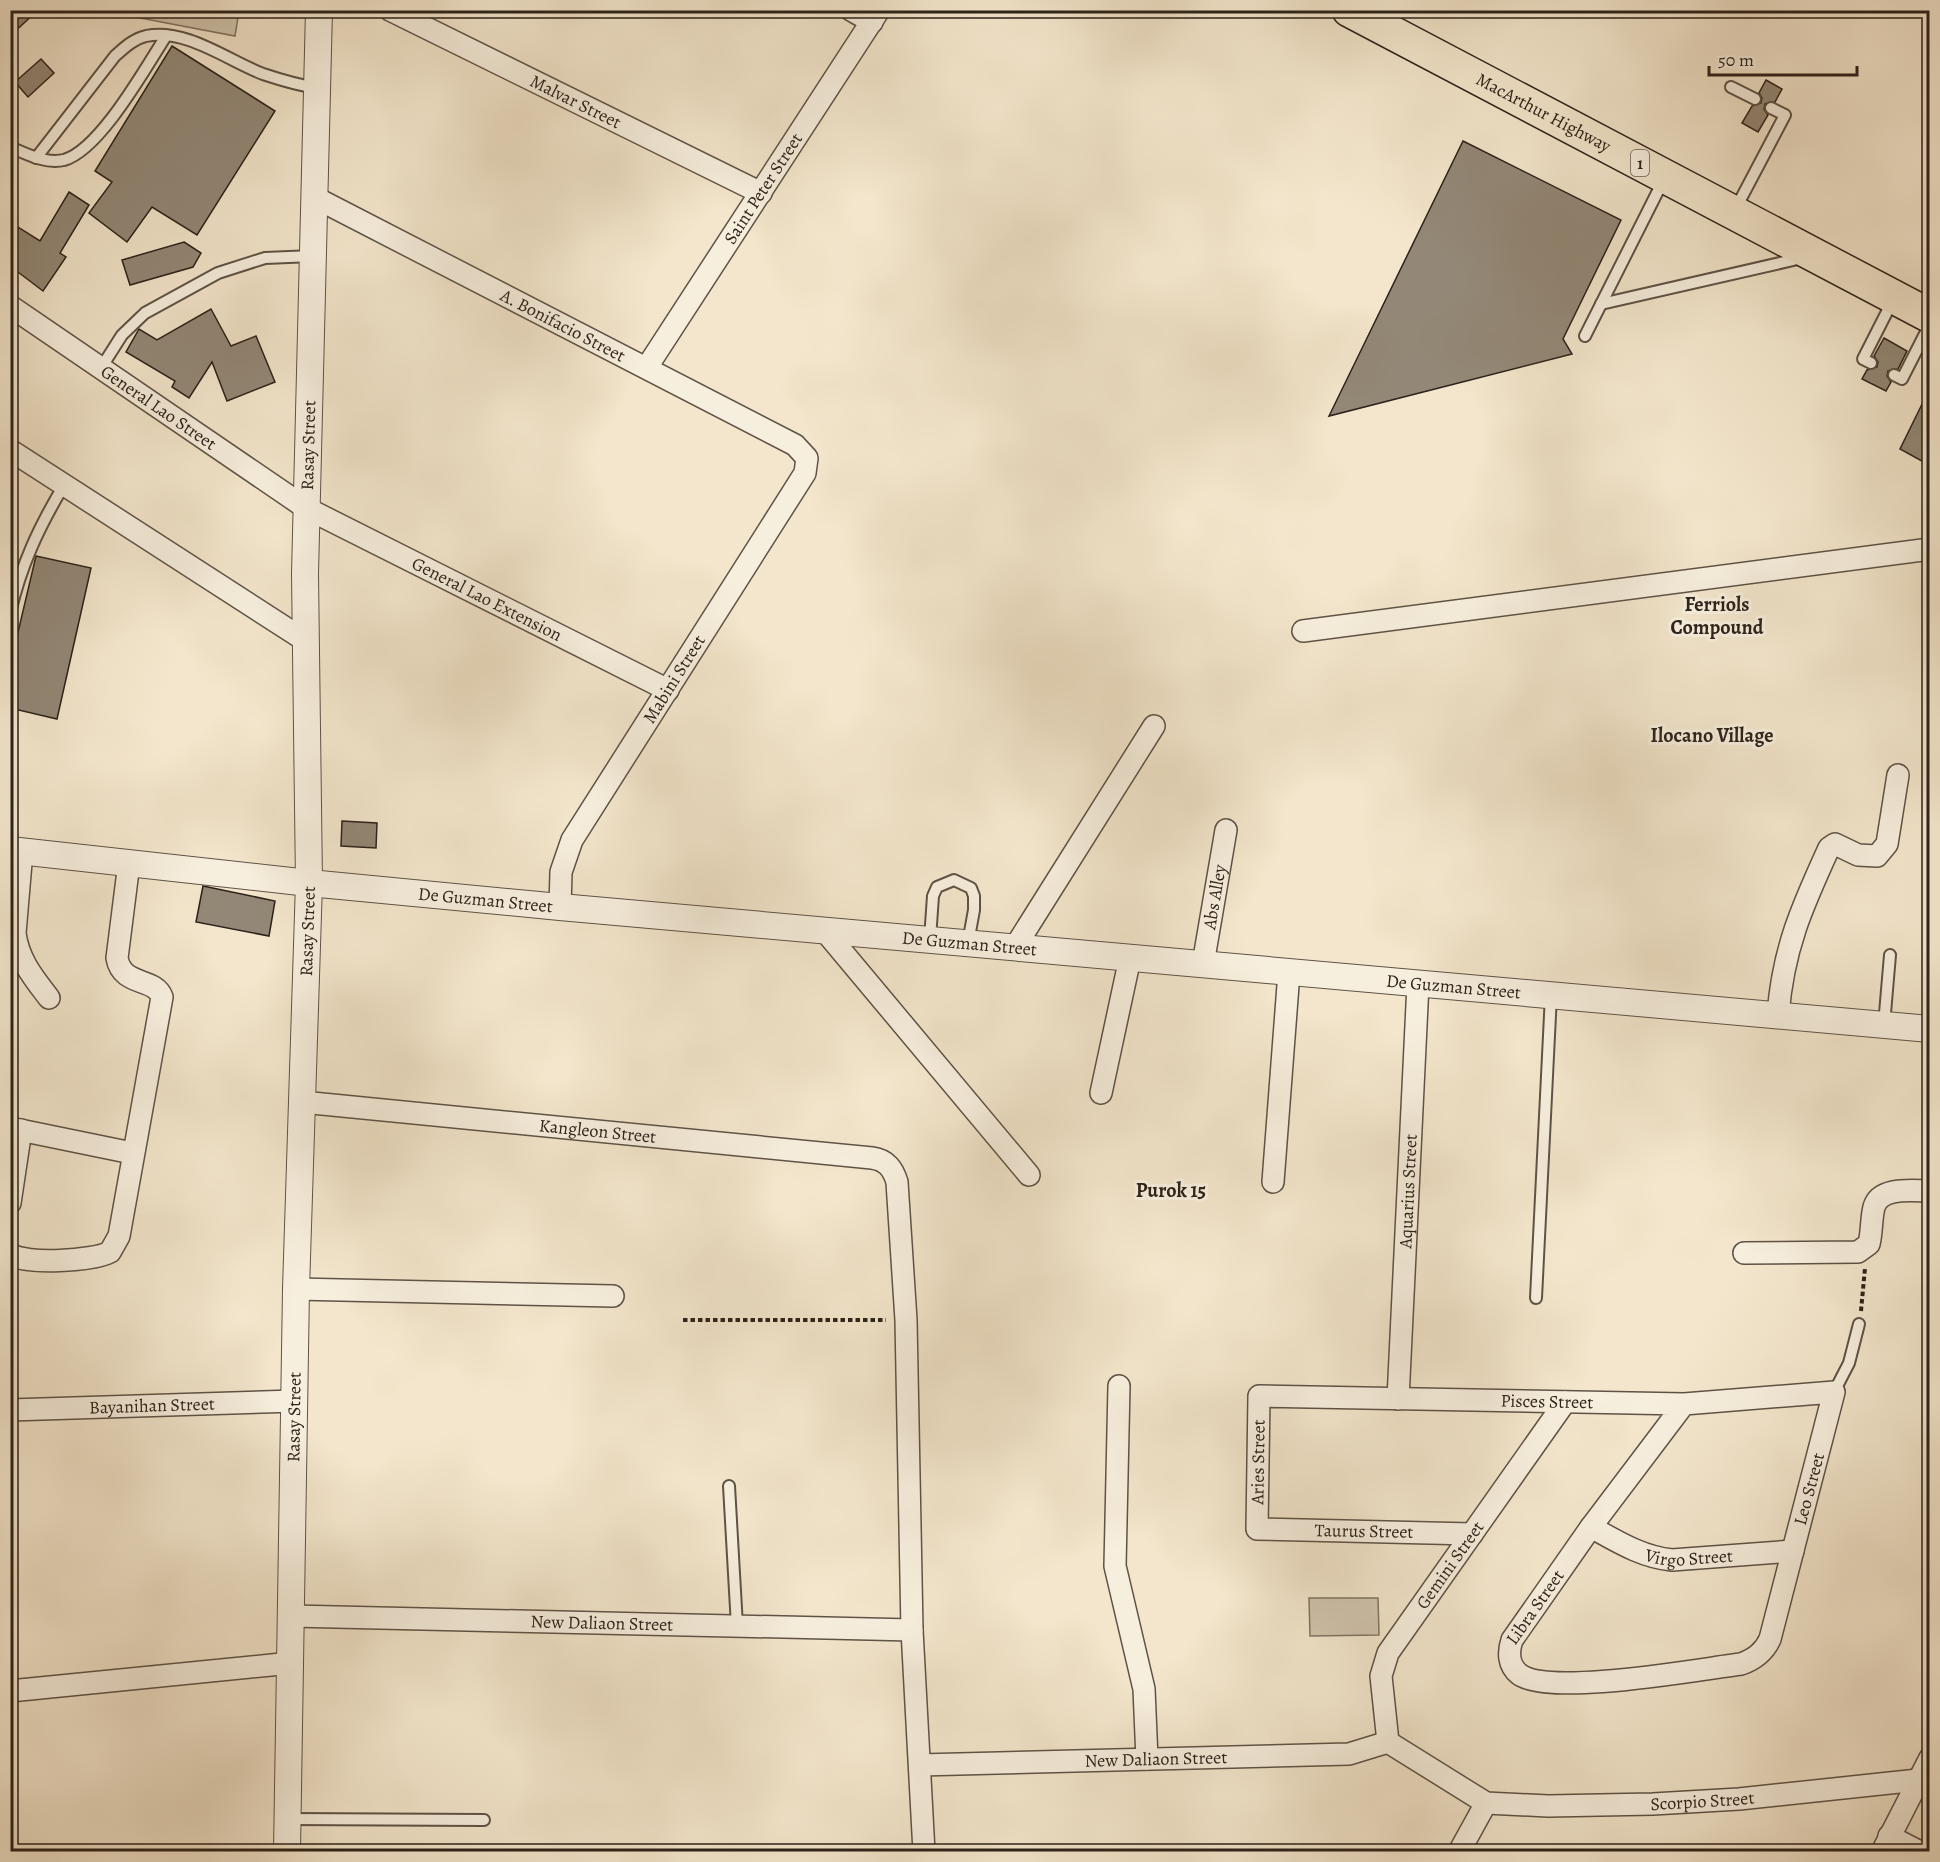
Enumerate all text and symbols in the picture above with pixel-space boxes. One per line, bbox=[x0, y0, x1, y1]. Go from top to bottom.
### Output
scale bar bbox=[1709, 39, 1858, 77]
text: 50 m bbox=[1718, 48, 1754, 72]
street label: MacArthur Highway bbox=[1472, 67, 1616, 158]
street label: Malvar Street bbox=[526, 69, 625, 134]
street label: Saint Peter Street bbox=[718, 128, 808, 249]
road number: 1 bbox=[1631, 150, 1649, 176]
street label: A. Bonifacio Street bbox=[495, 283, 630, 368]
street label: General Lao Street bbox=[96, 359, 221, 456]
street label: Rasay Street bbox=[295, 400, 321, 491]
street label: General Lao Extension bbox=[408, 551, 566, 647]
district label: Ferriols Compound bbox=[1670, 591, 1764, 641]
street label: Mabini Street bbox=[637, 630, 711, 728]
district label: Ilocano Village bbox=[1650, 722, 1774, 749]
street label: Abs Alley bbox=[1197, 862, 1232, 932]
street label: De Guzman Street bbox=[417, 881, 554, 918]
street label: Rasay Street bbox=[294, 886, 321, 977]
street label: De Guzman Street bbox=[901, 926, 1038, 961]
street label: De Guzman Street bbox=[1385, 969, 1522, 1005]
street label: Kangleon Street bbox=[538, 1113, 657, 1149]
street label: Aquarius Street bbox=[1393, 1133, 1423, 1250]
district label: Purok 15 bbox=[1136, 1177, 1206, 1204]
street label: Rasay Street bbox=[281, 1372, 307, 1462]
street label: Pisces Street bbox=[1500, 1389, 1593, 1414]
street label: Bayanihan Street bbox=[89, 1392, 215, 1419]
street label: Aries Street bbox=[1245, 1419, 1271, 1506]
street label: Leo Street bbox=[1788, 1450, 1830, 1528]
street label: Gemini Street bbox=[1411, 1516, 1489, 1614]
street label: Taurus Street bbox=[1314, 1518, 1414, 1544]
street label: Virgo Street bbox=[1641, 1542, 1734, 1572]
street label: Libra Street bbox=[1500, 1565, 1570, 1649]
street label: New Daliaon Street bbox=[530, 1609, 674, 1637]
street label: New Daliaon Street bbox=[1084, 1745, 1228, 1773]
street label: Scorpio Street bbox=[1650, 1785, 1756, 1816]

